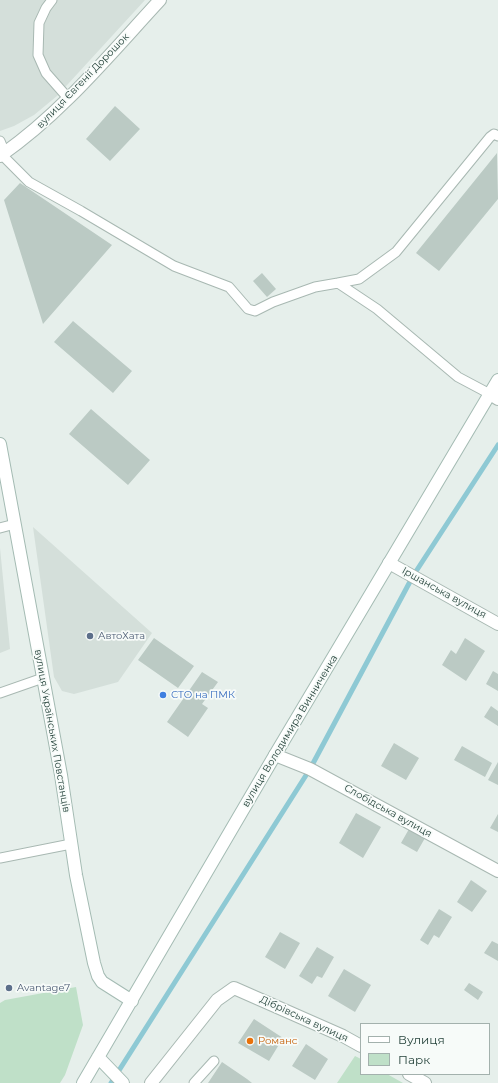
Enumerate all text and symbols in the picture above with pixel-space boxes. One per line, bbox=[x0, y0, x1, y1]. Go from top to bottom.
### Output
street label: вулиця Євгенії Дорошок bbox=[34, 31, 132, 131]
street label: Іршанська вулиця bbox=[400, 565, 488, 621]
place label: АвтоХата bbox=[98, 630, 145, 642]
marker: АвтоХата bbox=[85, 631, 95, 641]
street label: вулиця Українських Повстанців bbox=[32, 648, 72, 814]
street label: вулиця Володимира Винниченка bbox=[240, 653, 340, 809]
place label: СТО на ПМК bbox=[171, 689, 235, 701]
marker: СТО на ПМК bbox=[158, 690, 168, 700]
street label: Слобідська вулиця bbox=[342, 782, 434, 840]
place label: Avantage7 bbox=[17, 982, 70, 994]
marker: Avantage7 bbox=[4, 983, 14, 993]
street label: Дібрівська вулиця bbox=[258, 993, 350, 1045]
legend bbox=[360, 1023, 490, 1075]
text: Вулиця bbox=[398, 1032, 445, 1047]
place label: Романс bbox=[258, 1035, 297, 1047]
marker: Романс bbox=[245, 1036, 255, 1046]
text: Парк bbox=[398, 1052, 430, 1067]

